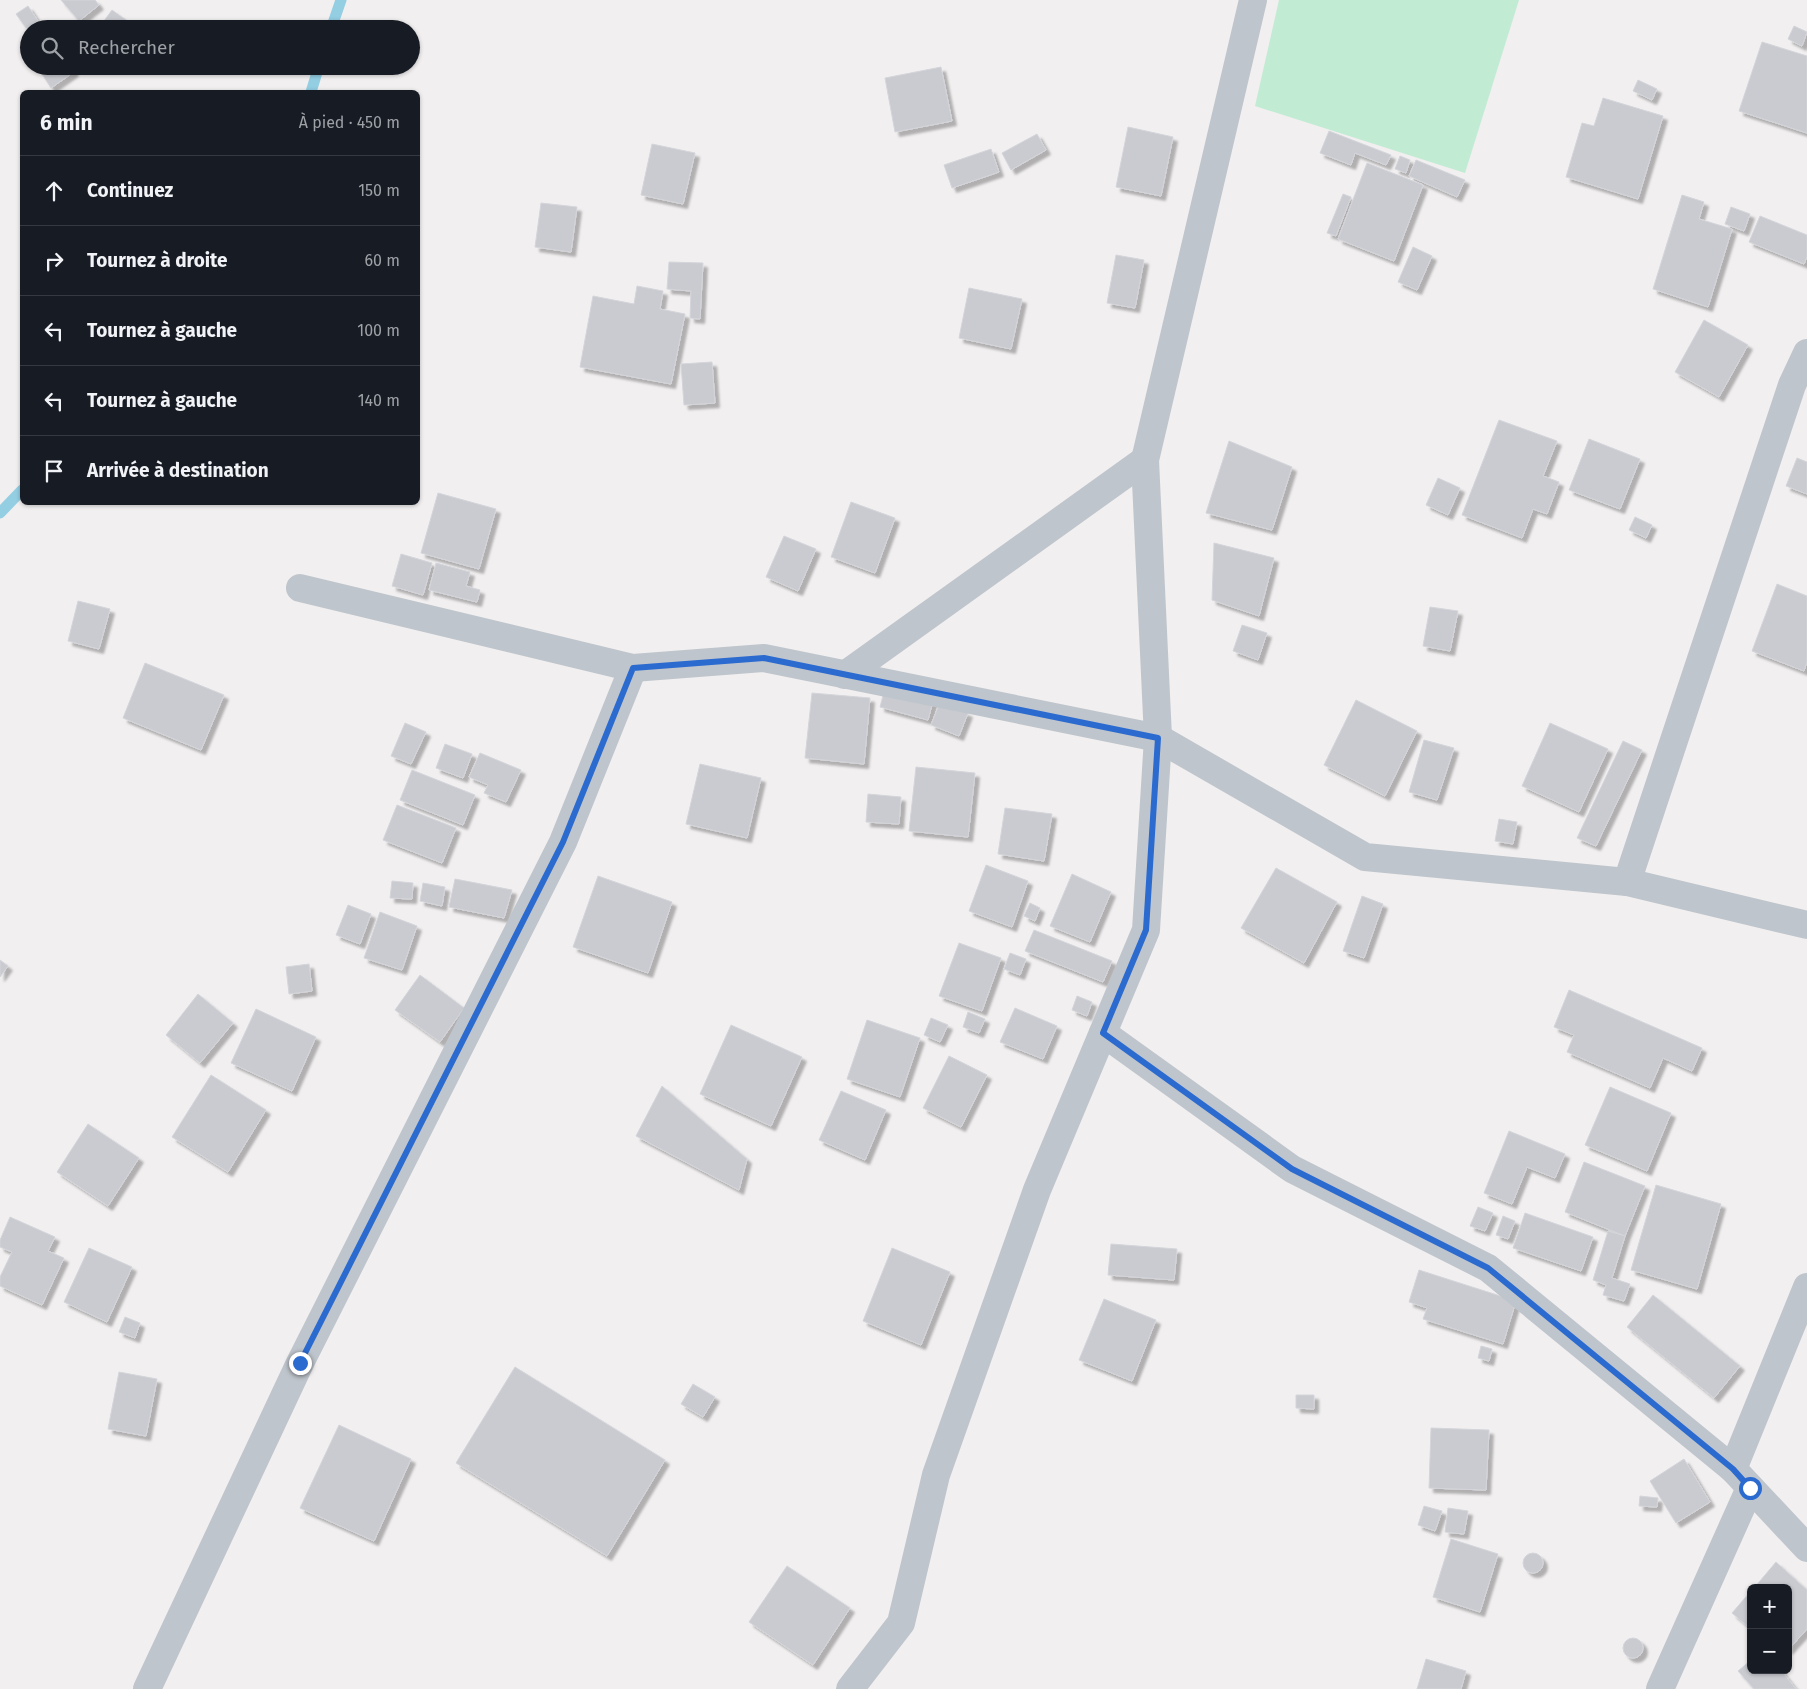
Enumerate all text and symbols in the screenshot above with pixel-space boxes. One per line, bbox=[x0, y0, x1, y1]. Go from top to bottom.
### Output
search box bbox=[20, 20, 420, 75]
icon: search bbox=[38, 34, 66, 62]
text: Rechercher bbox=[78, 36, 175, 59]
text: 6 min bbox=[40, 110, 93, 136]
text: À pied · 450 m bbox=[299, 113, 400, 132]
icon: ahead bbox=[40, 177, 68, 205]
text: Continuez bbox=[87, 179, 173, 202]
text: 150 m bbox=[358, 181, 400, 200]
icon: right bbox=[40, 247, 68, 275]
text: Tournez à droite bbox=[87, 249, 228, 272]
text: 60 m bbox=[365, 251, 400, 270]
icon: left bbox=[40, 317, 68, 345]
text: Tournez à gauche bbox=[87, 319, 237, 342]
text: 100 m bbox=[357, 321, 400, 340]
icon: left bbox=[40, 387, 68, 415]
text: Tournez à gauche bbox=[87, 389, 237, 412]
text: 140 m bbox=[358, 391, 400, 410]
icon: arrive bbox=[40, 457, 68, 485]
text: Arrivée à destination bbox=[87, 459, 269, 482]
route end bbox=[289, 1352, 312, 1375]
route start bbox=[1739, 1477, 1762, 1500]
map controls bbox=[1747, 1584, 1792, 1674]
button: + bbox=[1747, 1584, 1792, 1629]
button: − bbox=[1747, 1629, 1792, 1674]

